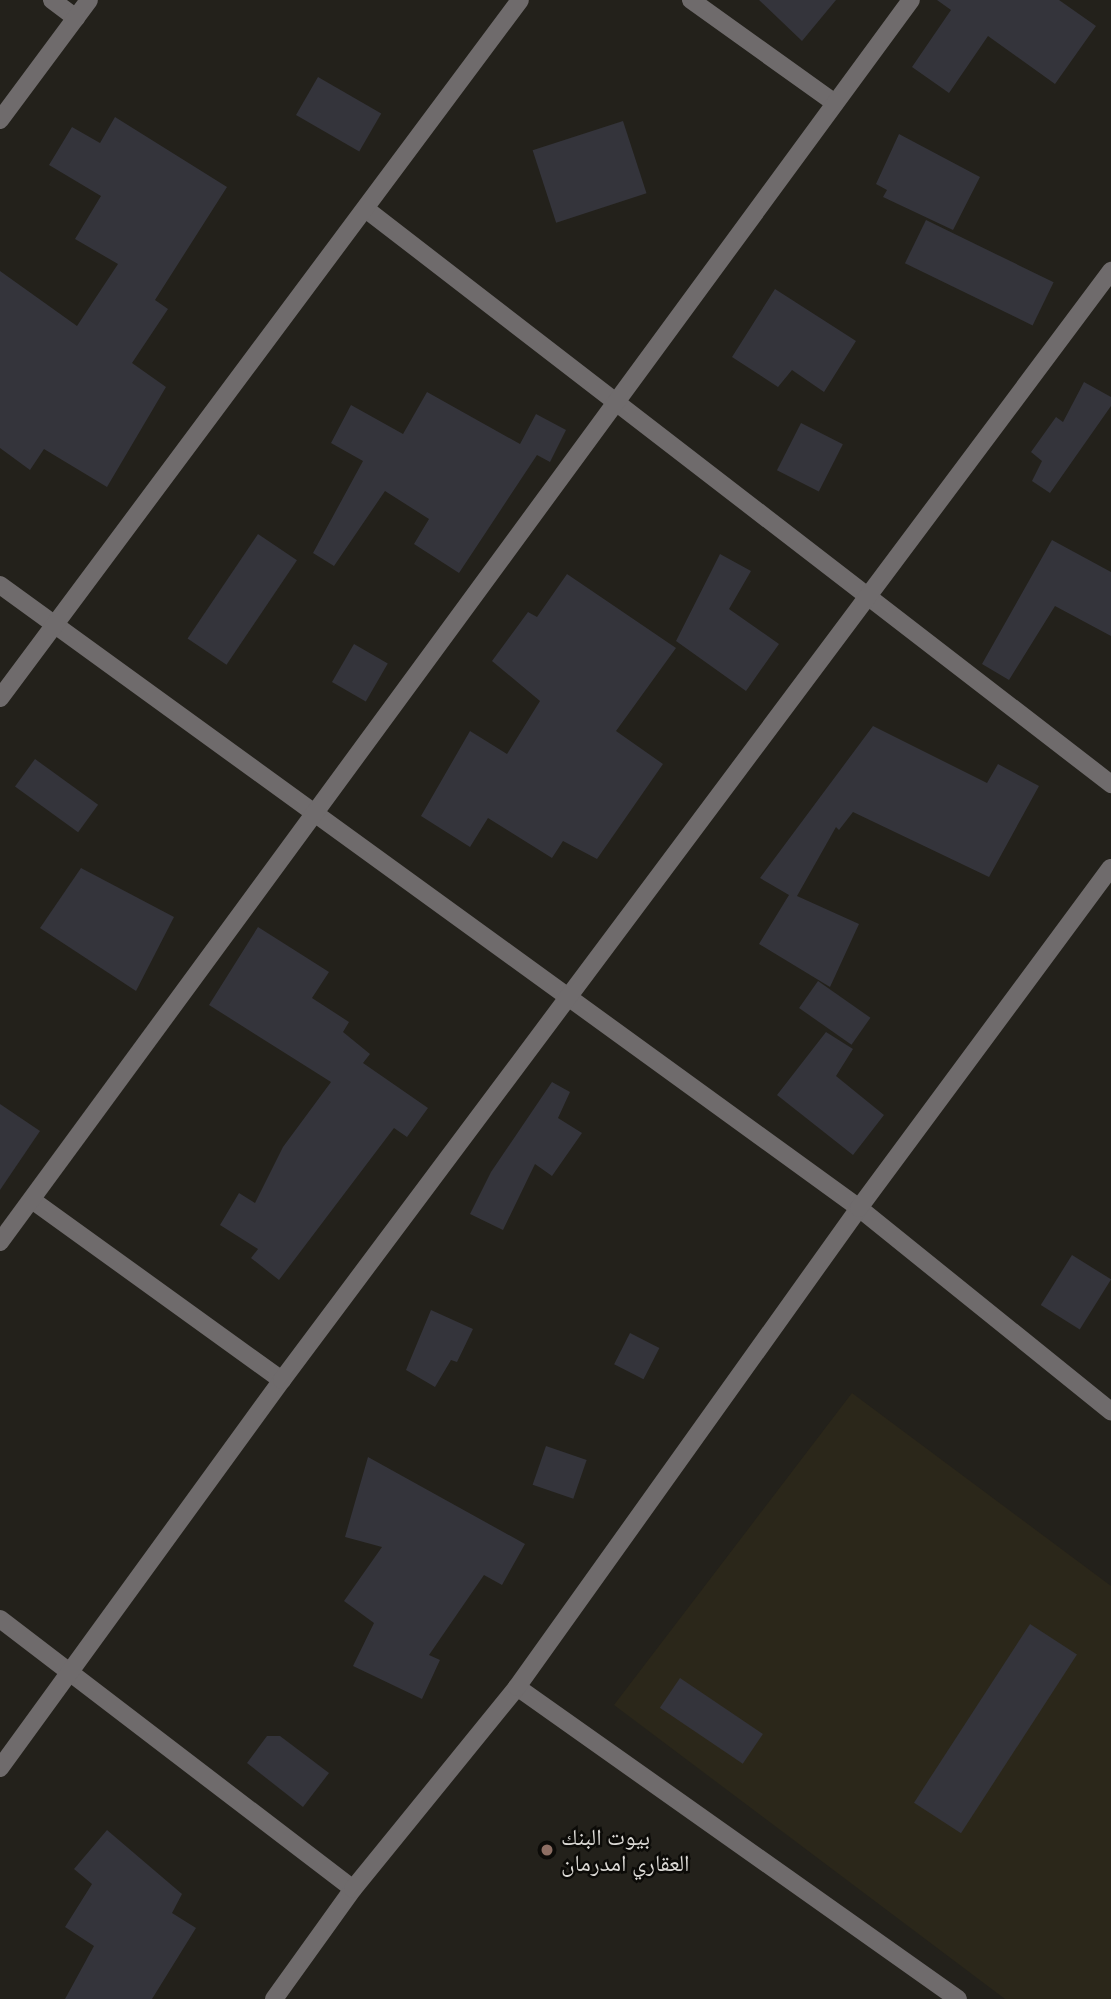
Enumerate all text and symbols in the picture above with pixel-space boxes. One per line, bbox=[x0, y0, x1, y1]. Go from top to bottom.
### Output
place label: بيوت البنك العقاري امدرمان bbox=[561, 1823, 690, 1877]
marker: بيوت البنك العقاري امدرمان bbox=[539, 1842, 555, 1858]

